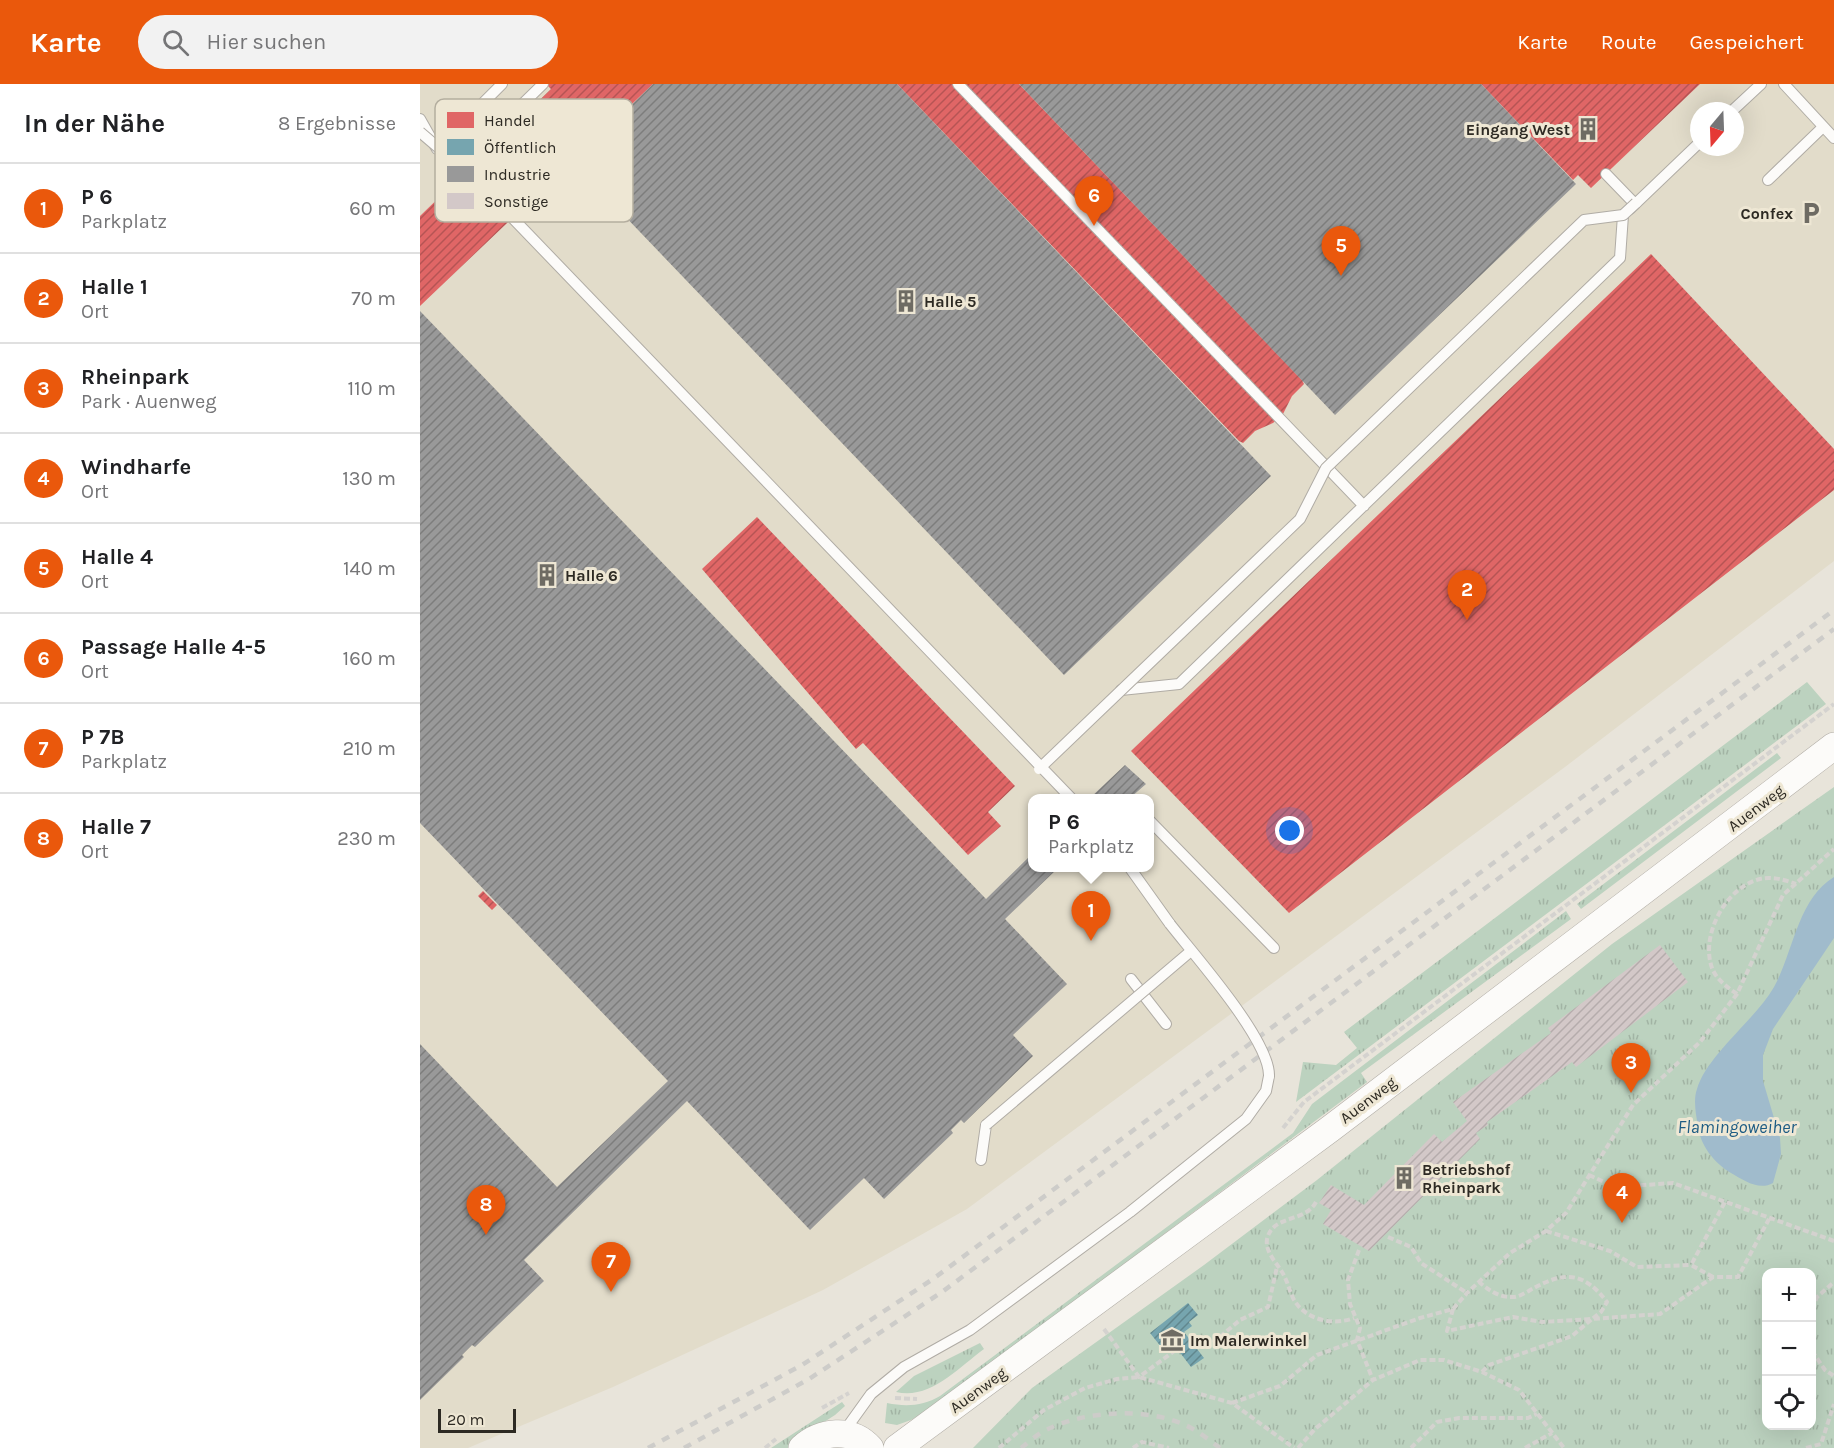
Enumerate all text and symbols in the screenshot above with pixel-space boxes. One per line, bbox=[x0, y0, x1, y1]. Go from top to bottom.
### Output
search box bbox=[138, 15, 558, 69]
text: Karte bbox=[30, 26, 102, 59]
icon: search bbox=[159, 26, 192, 59]
text: Hier suchen bbox=[207, 29, 326, 55]
text: Karte bbox=[1517, 30, 1568, 54]
text: Route bbox=[1601, 30, 1657, 54]
text: Gespeichert bbox=[1690, 30, 1804, 54]
legend bbox=[435, 99, 633, 222]
north arrow bbox=[1690, 102, 1744, 156]
text: In der Nähe bbox=[24, 108, 165, 139]
text: Handel bbox=[484, 111, 535, 130]
text: 8 Ergebnisse bbox=[278, 112, 396, 135]
building icon: Eingang West bbox=[1575, 116, 1601, 142]
place label: Eingang West bbox=[1466, 120, 1570, 139]
text: Öffentlich bbox=[484, 138, 556, 157]
text: Industrie bbox=[484, 165, 551, 184]
pin: 6 bbox=[1074, 176, 1114, 226]
text: P 6 bbox=[81, 184, 113, 210]
text: Sonstige bbox=[484, 192, 549, 211]
text: 1 bbox=[40, 197, 47, 220]
text: 60 m bbox=[349, 197, 396, 220]
parking icon: Confex bbox=[1798, 200, 1824, 226]
place label: Confex bbox=[1741, 204, 1793, 223]
text: Parkplatz bbox=[81, 210, 167, 233]
pin: 5 bbox=[1322, 226, 1360, 276]
text: Halle 1 bbox=[81, 274, 148, 300]
text: 2 bbox=[37, 287, 50, 310]
text: 70 m bbox=[351, 287, 396, 310]
building icon: Halle 5 bbox=[893, 288, 919, 314]
place label: Halle 5 bbox=[924, 292, 976, 311]
text: Ort bbox=[81, 300, 109, 323]
text: Rheinpark bbox=[81, 364, 189, 390]
text: 3 bbox=[37, 377, 50, 400]
text: 110 m bbox=[347, 377, 396, 400]
text: Park · Auenweg bbox=[81, 390, 217, 413]
text: Windharfe bbox=[81, 454, 191, 480]
text: 4 bbox=[38, 467, 49, 490]
text: 130 m bbox=[342, 467, 396, 490]
text: Ort bbox=[81, 480, 109, 503]
text: Halle 4 bbox=[81, 544, 153, 570]
text: 5 bbox=[38, 557, 49, 580]
text: 140 m bbox=[343, 557, 396, 580]
building icon: Halle 6 bbox=[534, 562, 560, 588]
place label: Halle 6 bbox=[565, 566, 618, 585]
text: Ort bbox=[81, 570, 109, 593]
pin: 2 bbox=[1448, 570, 1486, 620]
text: Passage Halle 4-5 bbox=[81, 634, 266, 660]
text: 6 bbox=[37, 647, 50, 670]
text: 160 m bbox=[343, 647, 396, 670]
text: Ort bbox=[81, 660, 109, 683]
text: P 7B bbox=[81, 724, 125, 750]
text: 7 bbox=[39, 737, 48, 760]
text: 210 m bbox=[342, 737, 396, 760]
text: Parkplatz bbox=[81, 750, 167, 773]
street label: Auenweg bbox=[1724, 781, 1788, 835]
popup bbox=[1028, 794, 1154, 872]
text: P 6 bbox=[1048, 809, 1080, 835]
text: Halle 7 bbox=[81, 814, 151, 840]
your location bbox=[1275, 816, 1304, 845]
text: 8 bbox=[37, 827, 50, 850]
text: 230 m bbox=[337, 827, 396, 850]
text: Parkplatz bbox=[1048, 835, 1134, 858]
text: Ort bbox=[81, 840, 109, 863]
pin: 1 bbox=[1072, 892, 1110, 941]
pin: 3 bbox=[1612, 1044, 1650, 1093]
street label: Auenweg bbox=[1336, 1073, 1400, 1127]
water label: Flamingoweiher bbox=[1677, 1116, 1797, 1138]
place label: Betriebshof Rheinpark bbox=[1422, 1160, 1510, 1197]
building icon: Betriebshof Rheinpark bbox=[1391, 1165, 1417, 1191]
pin: 4 bbox=[1602, 1174, 1642, 1223]
pin: 8 bbox=[466, 1186, 506, 1235]
pin: 7 bbox=[592, 1242, 630, 1292]
map controls bbox=[1762, 1268, 1816, 1430]
button: + bbox=[1762, 1268, 1816, 1322]
button: − bbox=[1762, 1322, 1816, 1376]
museum icon: Im Malerwinkel bbox=[1159, 1327, 1185, 1353]
place label: Im Malerwinkel bbox=[1190, 1331, 1307, 1350]
street label: Auenweg bbox=[946, 1363, 1010, 1417]
button: locate bbox=[1762, 1376, 1816, 1430]
scale bar bbox=[438, 1406, 516, 1434]
text: 20 m bbox=[447, 1410, 485, 1429]

